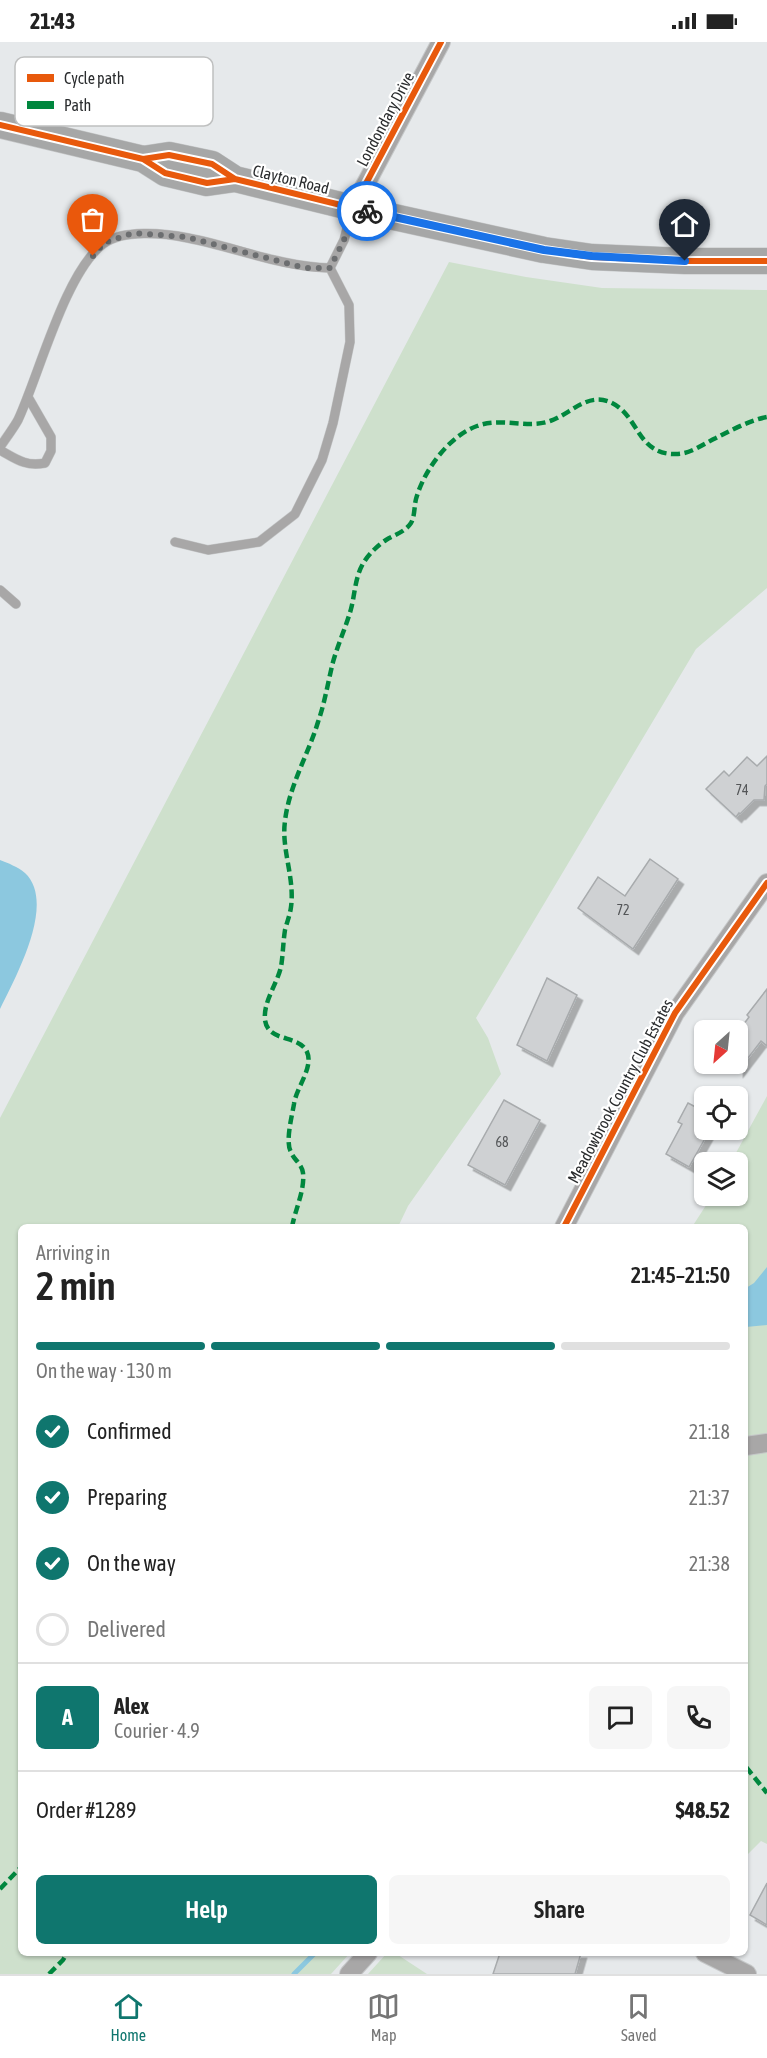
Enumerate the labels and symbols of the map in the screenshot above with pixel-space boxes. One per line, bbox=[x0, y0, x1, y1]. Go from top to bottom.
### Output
legend bbox=[15, 57, 213, 126]
text: Cycle path bbox=[64, 69, 124, 88]
street label: Londondary Drive bbox=[353, 69, 418, 170]
text: Path bbox=[64, 96, 91, 114]
street label: Clayton Road bbox=[251, 161, 331, 198]
courier bbox=[337, 181, 397, 241]
pin bbox=[67, 194, 118, 256]
pin bbox=[659, 199, 710, 261]
house number: 74 bbox=[735, 782, 749, 798]
house number: 72 bbox=[616, 902, 630, 918]
street label: Meadowbrook Country Club Estates bbox=[564, 996, 677, 1186]
north arrow bbox=[694, 1020, 748, 1074]
house number: 68 bbox=[495, 1134, 509, 1150]

